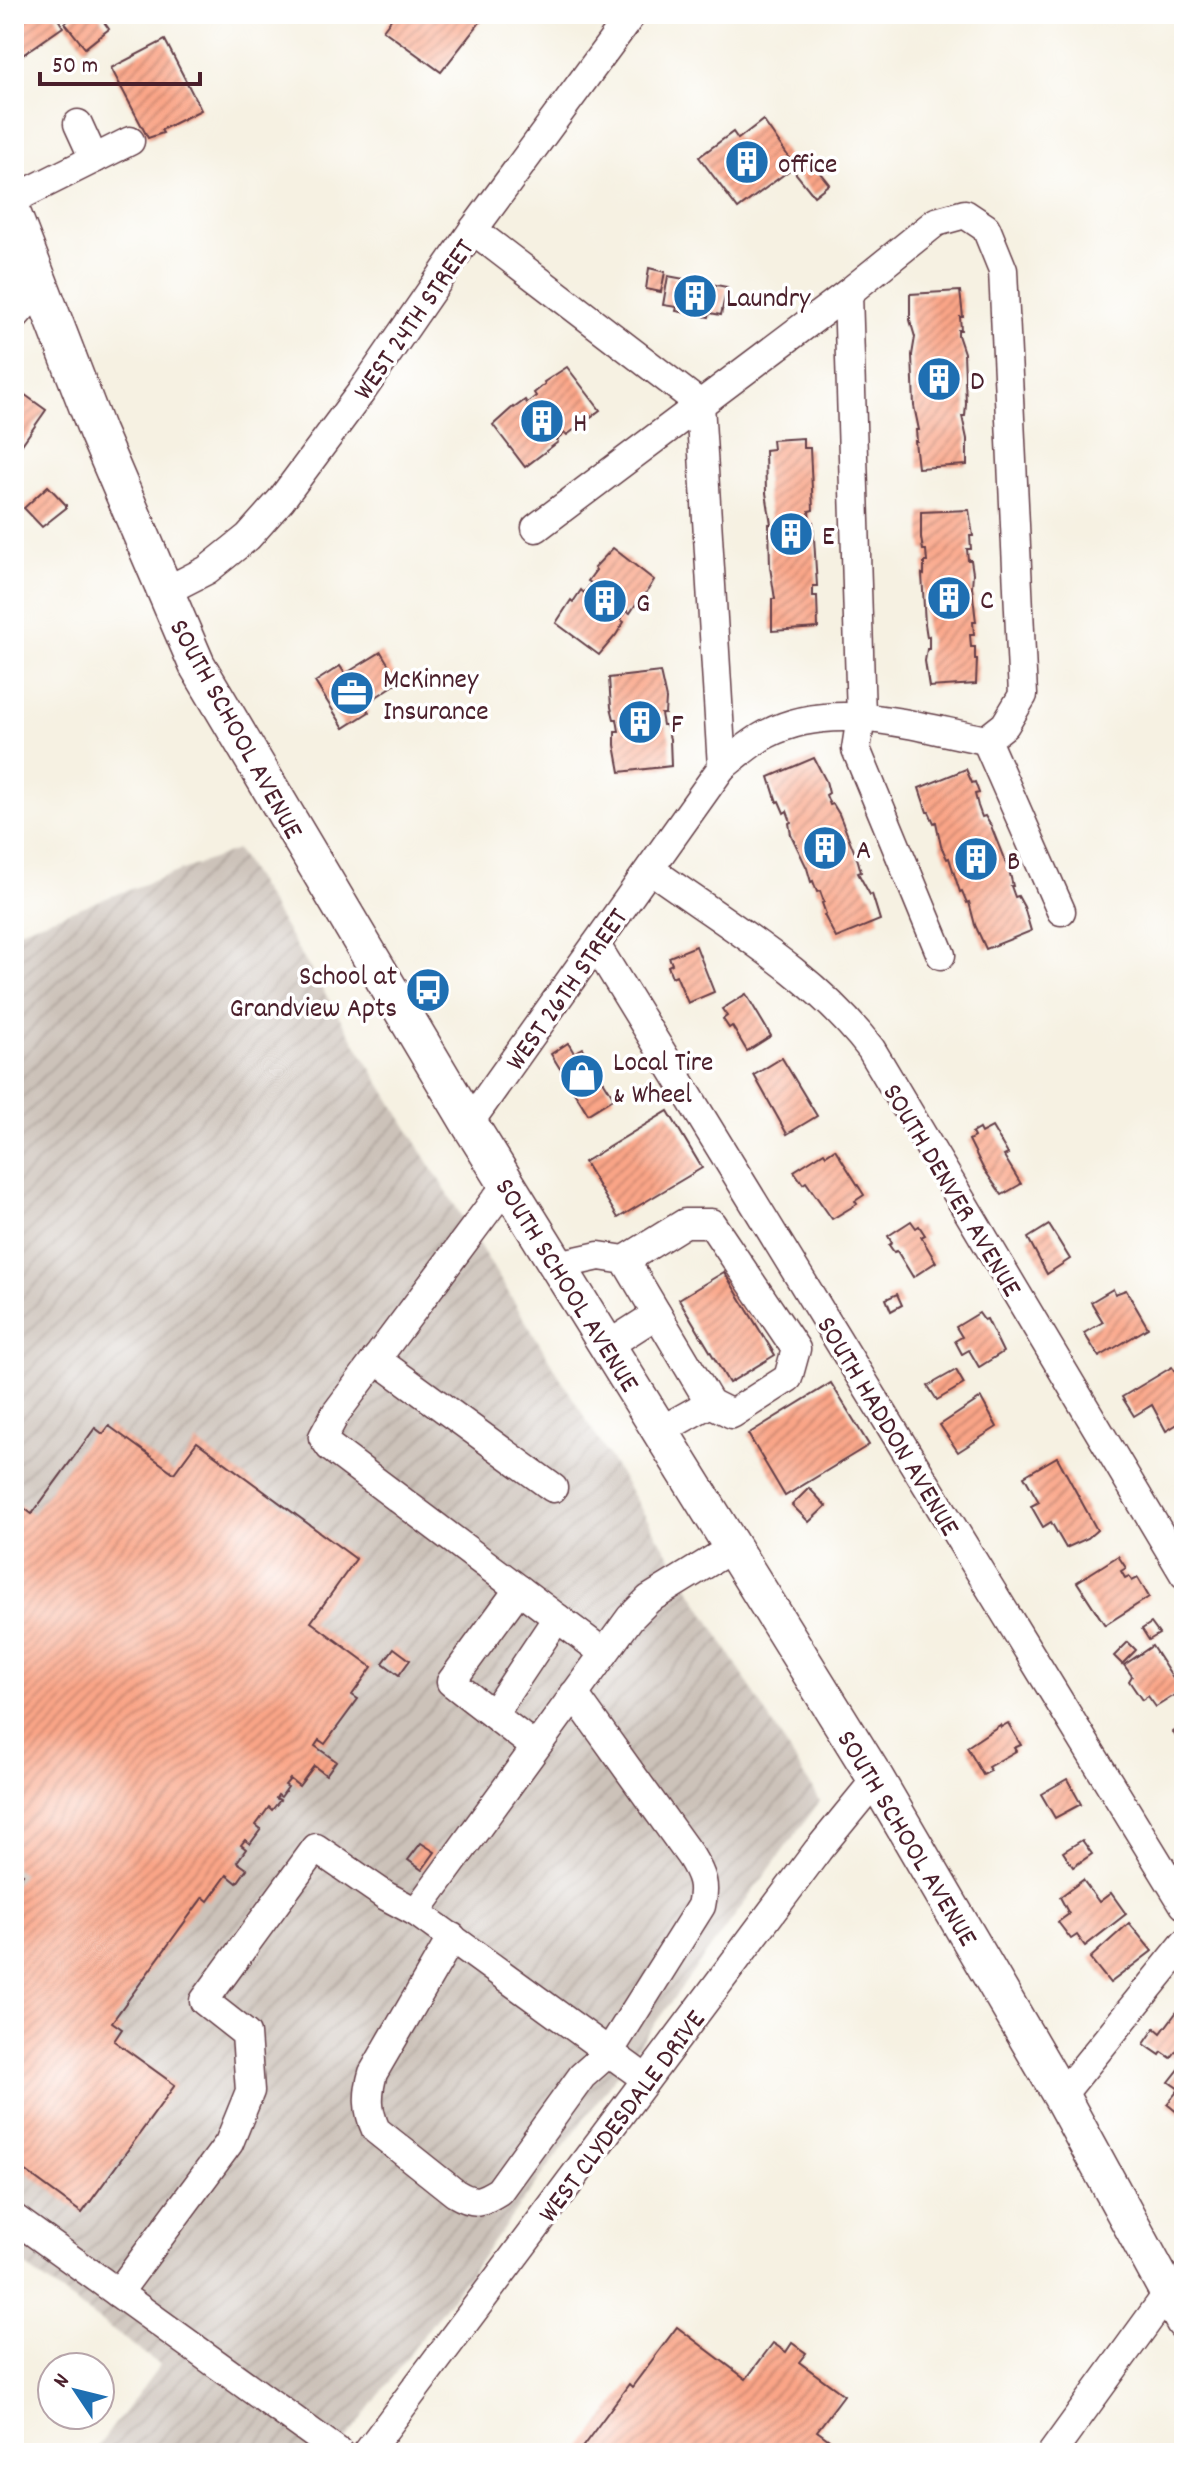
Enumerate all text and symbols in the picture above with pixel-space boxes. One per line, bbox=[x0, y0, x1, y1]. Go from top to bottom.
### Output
scale bar bbox=[40, 36, 200, 86]
text: 50 m bbox=[52, 50, 98, 84]
building icon: office bbox=[723, 138, 771, 186]
place label: office bbox=[778, 147, 837, 187]
street label: WEST 24TH STREET bbox=[346, 232, 486, 409]
building icon: Laundry bbox=[671, 272, 719, 320]
place label: Laundry bbox=[726, 281, 811, 321]
building icon: D bbox=[915, 355, 963, 403]
place label: D bbox=[970, 364, 984, 404]
building icon: H bbox=[518, 397, 566, 445]
place label: H bbox=[573, 406, 587, 446]
building icon: E bbox=[767, 510, 815, 558]
place label: E bbox=[822, 519, 835, 559]
building icon: C bbox=[925, 574, 973, 622]
building icon: G bbox=[581, 577, 629, 625]
place label: C bbox=[980, 583, 994, 623]
place label: G bbox=[636, 586, 650, 626]
street label: SOUTH SCHOOL AVENUE bbox=[157, 613, 311, 848]
place label: McKinney Insurance bbox=[383, 662, 489, 734]
office icon: McKinney Insurance bbox=[328, 669, 376, 717]
building icon: F bbox=[616, 698, 664, 746]
place label: F bbox=[671, 707, 684, 747]
building icon: A bbox=[801, 824, 849, 872]
place label: A bbox=[856, 833, 871, 873]
building icon: B bbox=[952, 835, 1000, 883]
place label: B bbox=[1007, 844, 1020, 884]
street label: WEST 26TH STREET bbox=[498, 901, 640, 1080]
place label: School at Grandview Apts bbox=[229, 959, 397, 1031]
bus stop icon: School at Grandview Apts bbox=[404, 966, 452, 1014]
place label: Local Tire & Wheel bbox=[613, 1045, 713, 1117]
shop icon: Local Tire & Wheel bbox=[558, 1052, 606, 1100]
street label: SOUTH DENVER AVENUE bbox=[870, 1077, 1029, 1306]
street label: SOUTH SCHOOL AVENUE bbox=[483, 1172, 647, 1402]
street label: SOUTH HADDON AVENUE bbox=[804, 1310, 967, 1545]
street label: SOUTH SCHOOL AVENUE bbox=[824, 1724, 985, 1956]
street label: WEST CLYDESDALE DRIVE bbox=[531, 2003, 717, 2233]
north arrow bbox=[36, 2351, 116, 2431]
text: N bbox=[47, 2368, 78, 2395]

